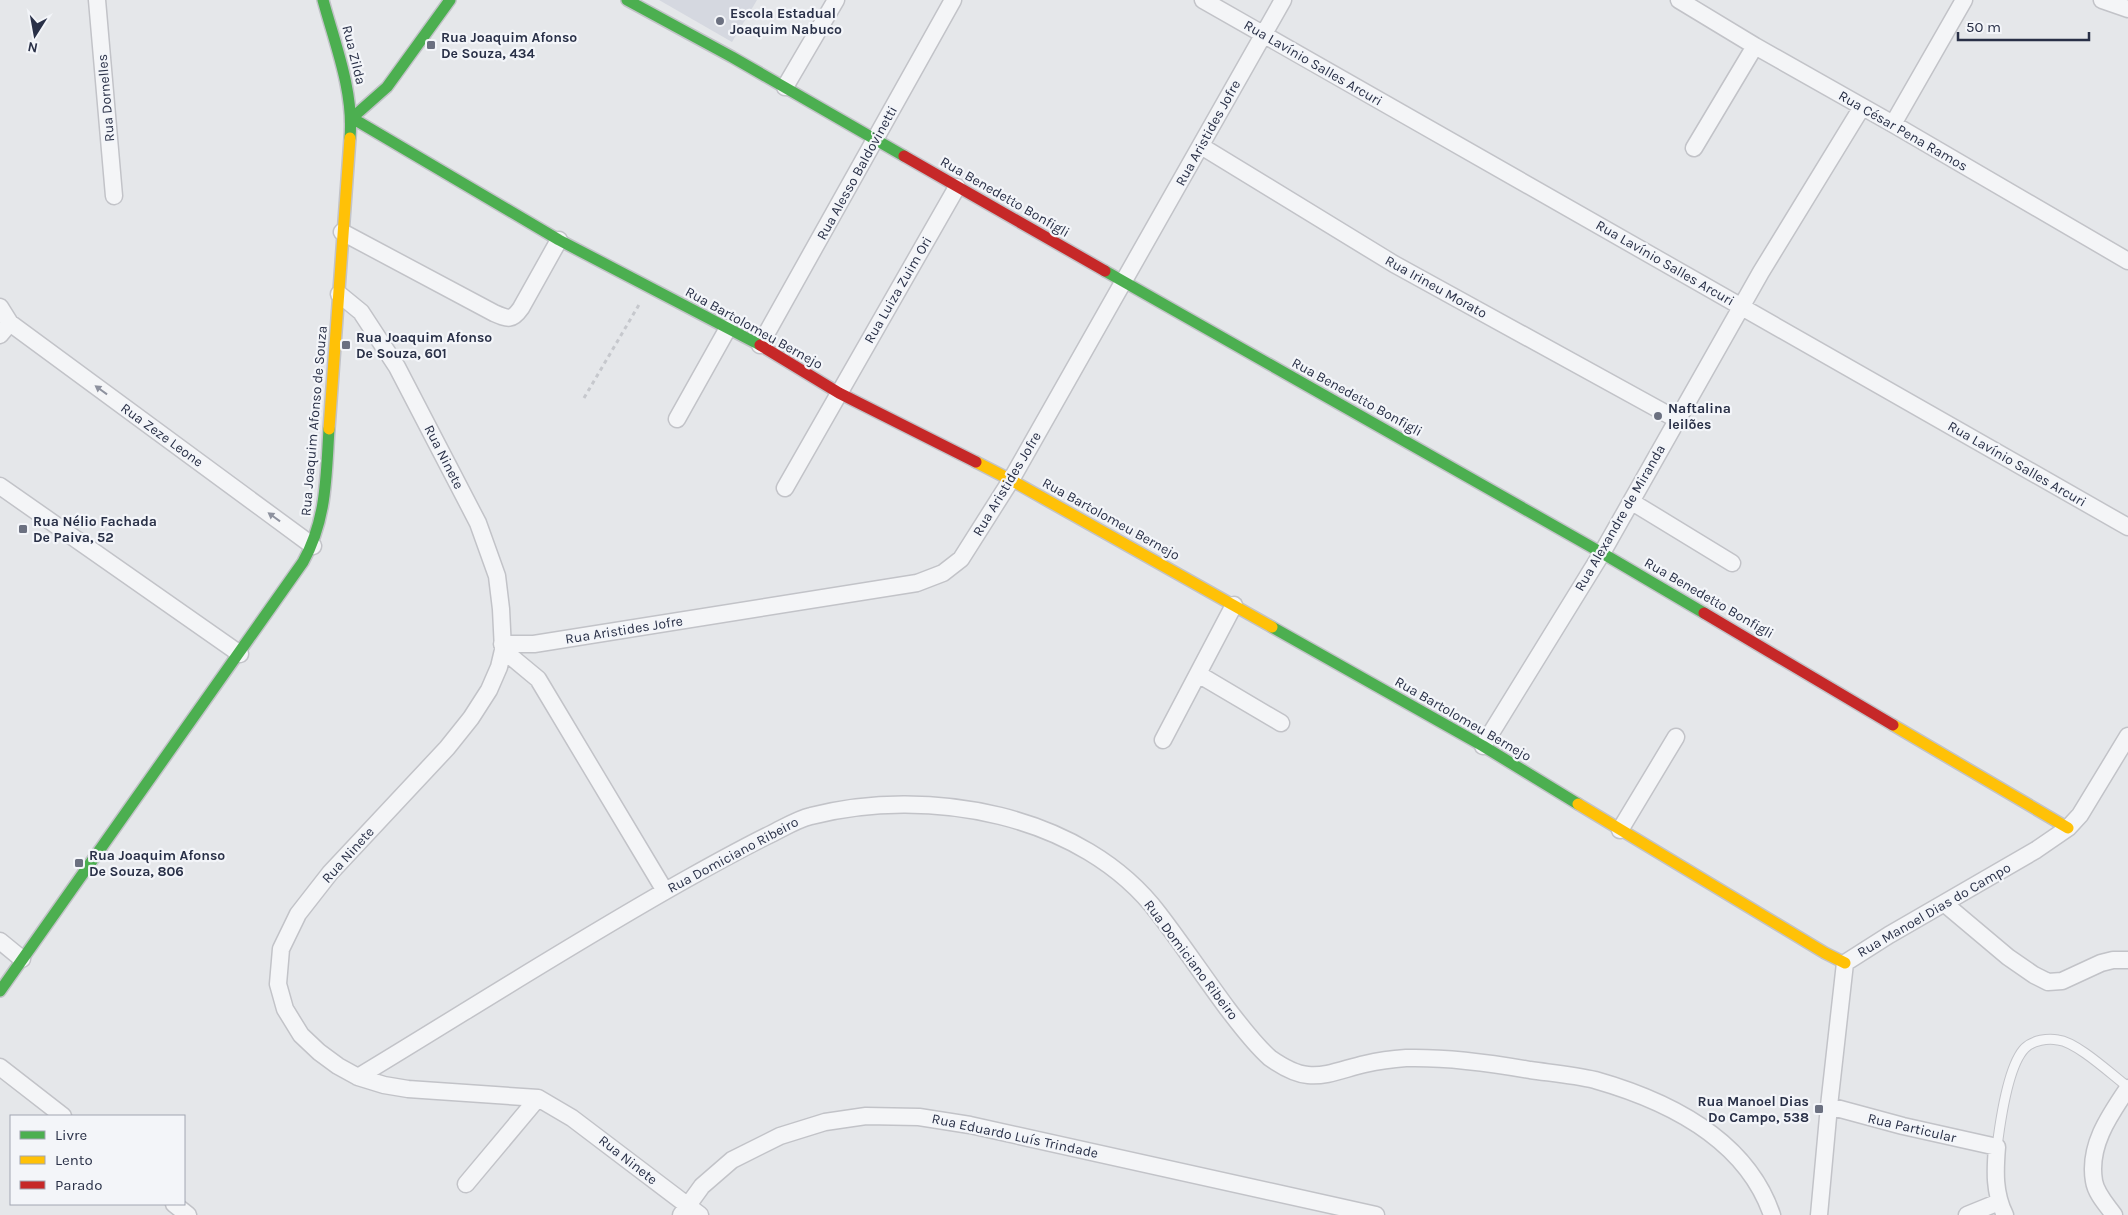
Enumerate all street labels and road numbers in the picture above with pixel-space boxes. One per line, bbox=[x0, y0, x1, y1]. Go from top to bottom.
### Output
street label: Rua Lavínio Salles Arcuri bbox=[1241, 16, 1385, 110]
street label: Rua Zilda bbox=[338, 24, 370, 86]
street label: Rua Dornelles bbox=[94, 53, 118, 143]
street label: Rua Aristides Jofre bbox=[1172, 77, 1244, 189]
street label: Rua César Pena Ramos bbox=[1835, 87, 1971, 175]
street label: Rua Alesso Baldovinetti bbox=[813, 103, 901, 243]
street label: Rua Benedetto Bonfigli bbox=[937, 153, 1073, 241]
street label: Rua Lavínio Salles Arcuri bbox=[1593, 216, 1737, 310]
street label: Rua Luiza Zuim Ori bbox=[860, 234, 936, 346]
street label: Rua Irineu Morato bbox=[1382, 252, 1490, 322]
street label: Rua Bartolomeu Bernejo bbox=[682, 283, 826, 373]
street label: Rua Joaquim Afonso de Souza bbox=[297, 325, 331, 517]
street label: Rua Benedetto Bonfigli bbox=[1289, 354, 1425, 440]
street label: Rua Zeze Leone bbox=[117, 399, 207, 471]
street label: Rua Lavínio Salles Arcuri bbox=[1945, 417, 2089, 511]
street label: Rua Ninete bbox=[421, 422, 467, 492]
street label: Rua Aristides Jofre bbox=[969, 429, 1045, 539]
street label: Rua Alexandre de Miranda bbox=[1571, 442, 1669, 594]
street label: Rua Bartolomeu Bernejo bbox=[1039, 474, 1183, 564]
street label: Rua Benedetto Bonfigli bbox=[1641, 554, 1777, 642]
street label: Rua Aristides Jofre bbox=[564, 612, 684, 648]
street label: Rua Bartolomeu Bernejo bbox=[1392, 673, 1534, 765]
street label: Rua Domiciano Ribeiro bbox=[665, 813, 801, 897]
street label: Rua Ninete bbox=[318, 823, 378, 887]
street label: Rua Manoel Dias do Campo bbox=[1854, 859, 2014, 961]
street label: Rua Domiciano Ribeiro bbox=[1140, 897, 1242, 1023]
street label: Rua Eduardo Luís Trindade bbox=[930, 1110, 1100, 1162]
street label: Rua Particular bbox=[1866, 1110, 1959, 1147]
street label: Rua Ninete bbox=[595, 1132, 661, 1188]

